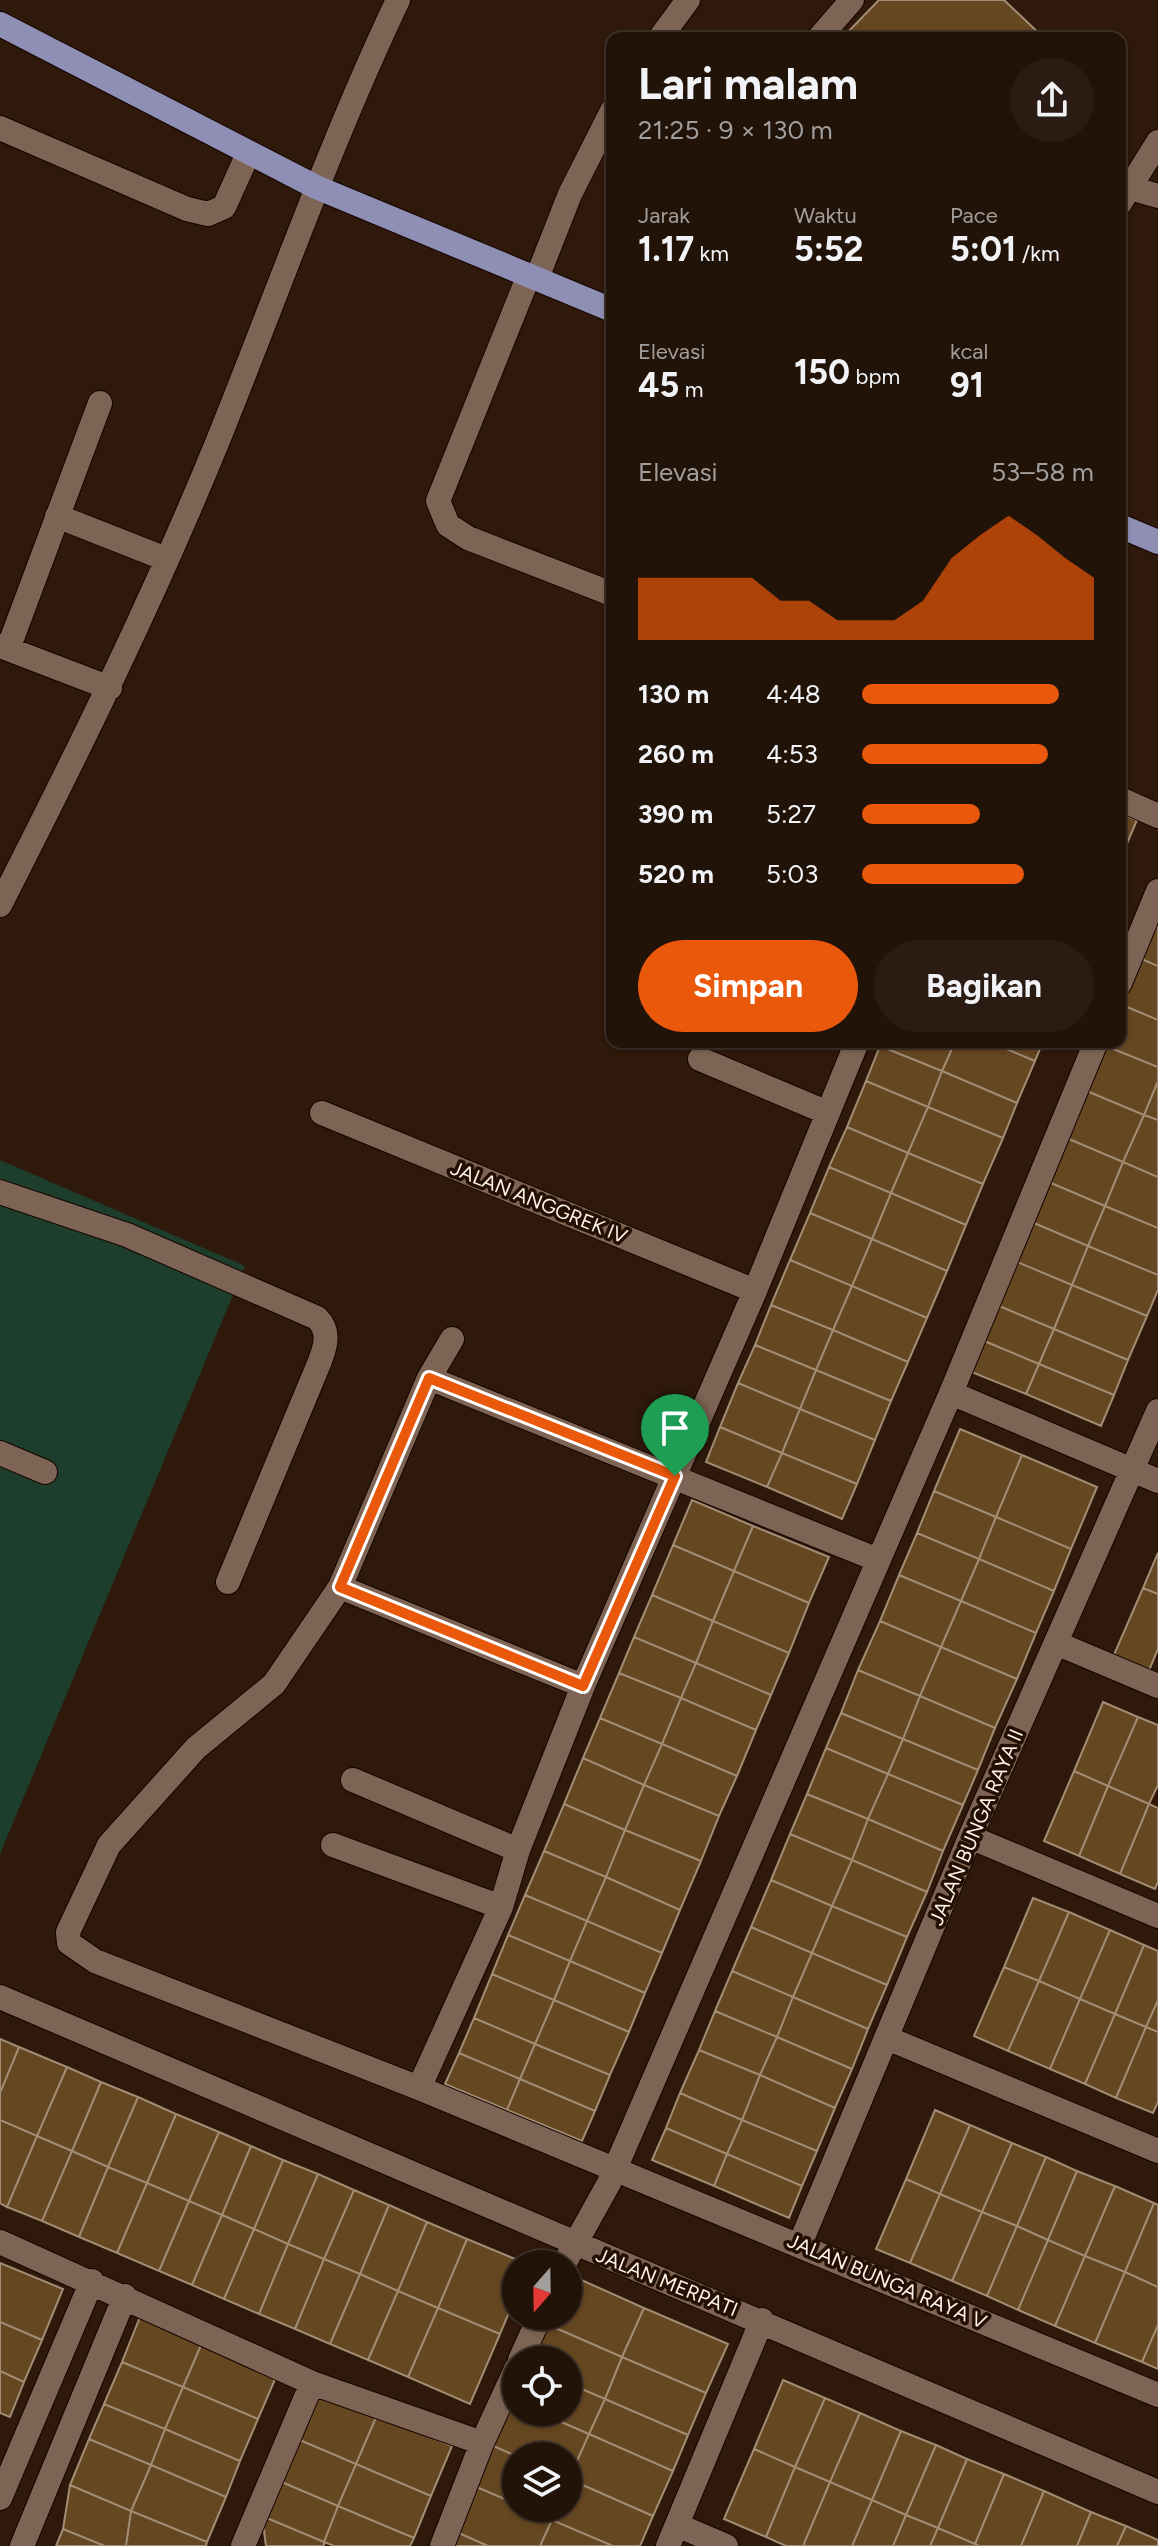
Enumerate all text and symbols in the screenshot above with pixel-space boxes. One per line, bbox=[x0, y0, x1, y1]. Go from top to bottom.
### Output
text: Lari malam bbox=[638, 57, 858, 110]
button: share bbox=[1010, 58, 1094, 142]
text: 21:25 · 9 × 130 m bbox=[638, 114, 833, 146]
text: Jarak bbox=[638, 202, 690, 229]
text: Waktu bbox=[794, 202, 857, 229]
text: Pace bbox=[950, 202, 998, 229]
text: 1.17 bbox=[638, 229, 694, 270]
text: 5:52 bbox=[794, 229, 863, 270]
text: 5:01 bbox=[950, 229, 1016, 270]
text: km bbox=[694, 240, 729, 267]
text: /km bbox=[1016, 240, 1060, 267]
text: Elevasi bbox=[638, 338, 705, 365]
text: kcal bbox=[950, 338, 988, 365]
text: 150 bbox=[794, 352, 850, 393]
text: bpm bbox=[850, 363, 900, 390]
text: 45 bbox=[638, 365, 679, 406]
text: 91 bbox=[950, 365, 984, 406]
text: m bbox=[679, 376, 703, 403]
text: Elevasi bbox=[638, 456, 718, 488]
text: 53–58 m bbox=[991, 456, 1094, 488]
text: 130 m bbox=[638, 678, 709, 710]
text: 4:48 bbox=[766, 678, 821, 710]
text: 260 m bbox=[638, 738, 714, 770]
text: 4:53 bbox=[766, 738, 818, 770]
text: 390 m bbox=[638, 798, 713, 830]
text: 5:27 bbox=[766, 798, 816, 830]
text: 520 m bbox=[638, 858, 714, 890]
text: 5:03 bbox=[766, 858, 818, 890]
button: Simpan bbox=[638, 940, 858, 1032]
button: Bagikan bbox=[874, 940, 1094, 1032]
street label: JALAN ANGGREK IV bbox=[447, 1156, 631, 1248]
pin bbox=[641, 1394, 709, 1476]
icon: arrive bbox=[653, 1406, 697, 1450]
street label: JALAN BUNGA RAYA II bbox=[924, 1725, 1028, 1929]
street label: JALAN BUNGA RAYA V bbox=[784, 2228, 990, 2334]
street label: JALAN MERPATI bbox=[593, 2243, 741, 2321]
north arrow bbox=[502, 2250, 582, 2330]
map controls bbox=[502, 2250, 582, 2522]
button: locate bbox=[502, 2346, 582, 2426]
button: layers bbox=[502, 2442, 582, 2522]

